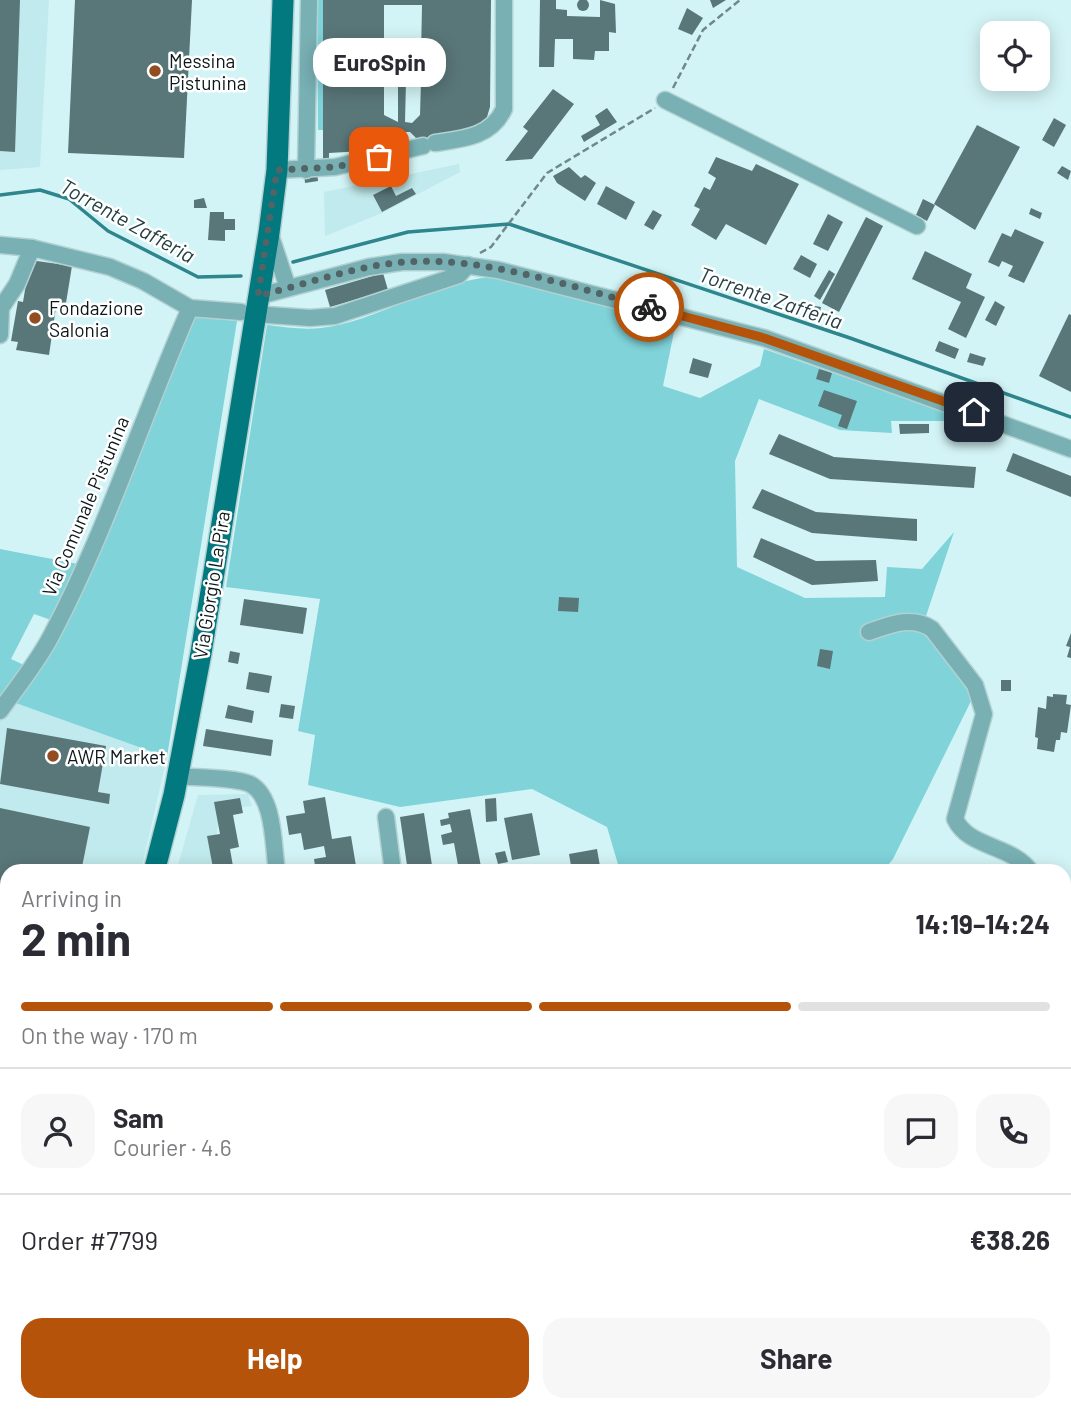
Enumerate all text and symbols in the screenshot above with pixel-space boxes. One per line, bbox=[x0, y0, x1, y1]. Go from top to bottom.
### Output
map controls bbox=[980, 21, 1050, 91]
button: locate bbox=[980, 21, 1050, 91]
callout: EuroSpin bbox=[312, 38, 446, 87]
text: EuroSpin bbox=[333, 48, 426, 76]
place label: Messina Pistunina bbox=[169, 49, 246, 94]
marker: Messina Pistunina bbox=[147, 63, 163, 79]
pin bbox=[349, 127, 409, 187]
icon: bag bbox=[360, 138, 398, 176]
water label: Torrente Zafferia bbox=[56, 173, 200, 267]
water label: Torrente Zafferia bbox=[696, 261, 846, 333]
courier bbox=[614, 272, 684, 342]
icon: bike bbox=[630, 288, 668, 326]
place label: Fondazione Salonia bbox=[49, 296, 143, 341]
marker: Fondazione Salonia bbox=[27, 310, 43, 326]
pin bbox=[944, 382, 1004, 442]
icon: home bbox=[955, 393, 993, 431]
street label: Via Comunale Pistunina bbox=[37, 413, 133, 599]
street label: Via Giorgio La Pira bbox=[188, 510, 234, 660]
place label: AWR Market bbox=[67, 745, 166, 768]
marker: AWR Market bbox=[45, 748, 61, 764]
text: Arriving in bbox=[21, 884, 122, 912]
text: 14:19–14:24 bbox=[916, 908, 1050, 939]
text: 2 min bbox=[21, 910, 131, 965]
text: On the way · 170 m bbox=[21, 1021, 198, 1049]
button: person bbox=[21, 1094, 95, 1168]
button: chat bbox=[884, 1094, 958, 1168]
button: phone bbox=[976, 1094, 1050, 1168]
text: Sam bbox=[113, 1102, 164, 1133]
text: Courier · 4.6 bbox=[113, 1133, 232, 1161]
text: Order #7799 bbox=[21, 1224, 158, 1255]
text: €38.26 bbox=[970, 1224, 1050, 1255]
button: Help bbox=[21, 1318, 529, 1398]
button: Share bbox=[543, 1318, 1050, 1398]

